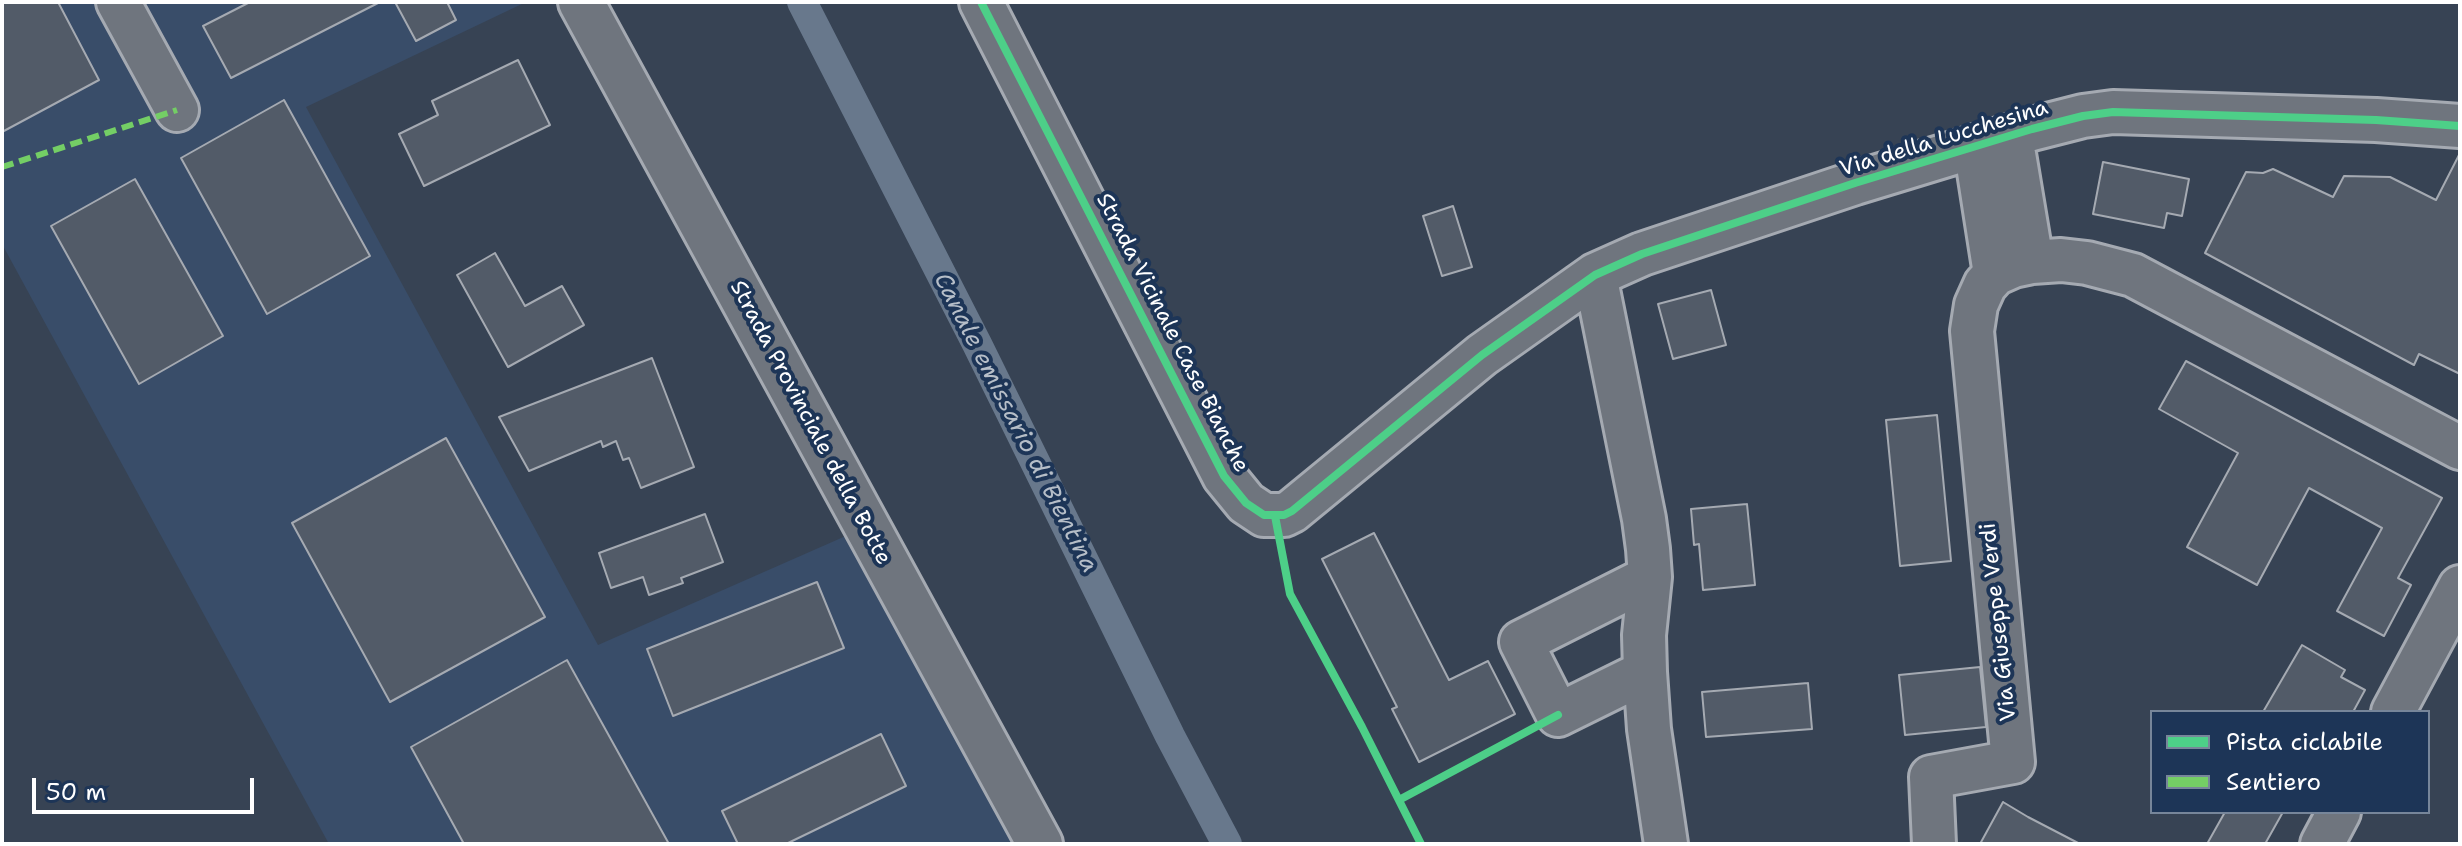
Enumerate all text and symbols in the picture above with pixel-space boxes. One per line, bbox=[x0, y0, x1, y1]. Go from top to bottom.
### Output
street label: Via della Lucchesina bbox=[1837, 95, 2051, 183]
street label: Strada Vicinale Case Bianche bbox=[1090, 189, 1254, 477]
water label: Canale emissario di Bientina bbox=[927, 268, 1103, 578]
street label: Strada Provinciale della Botte bbox=[724, 276, 896, 570]
street label: Via Giuseppe Verdi bbox=[1975, 521, 2023, 723]
legend bbox=[2150, 710, 2430, 814]
text: Pista ciclabile bbox=[2226, 726, 2383, 758]
scale bar bbox=[36, 762, 258, 812]
text: Sentiero bbox=[2226, 766, 2321, 798]
text: 50 m bbox=[46, 776, 106, 808]

